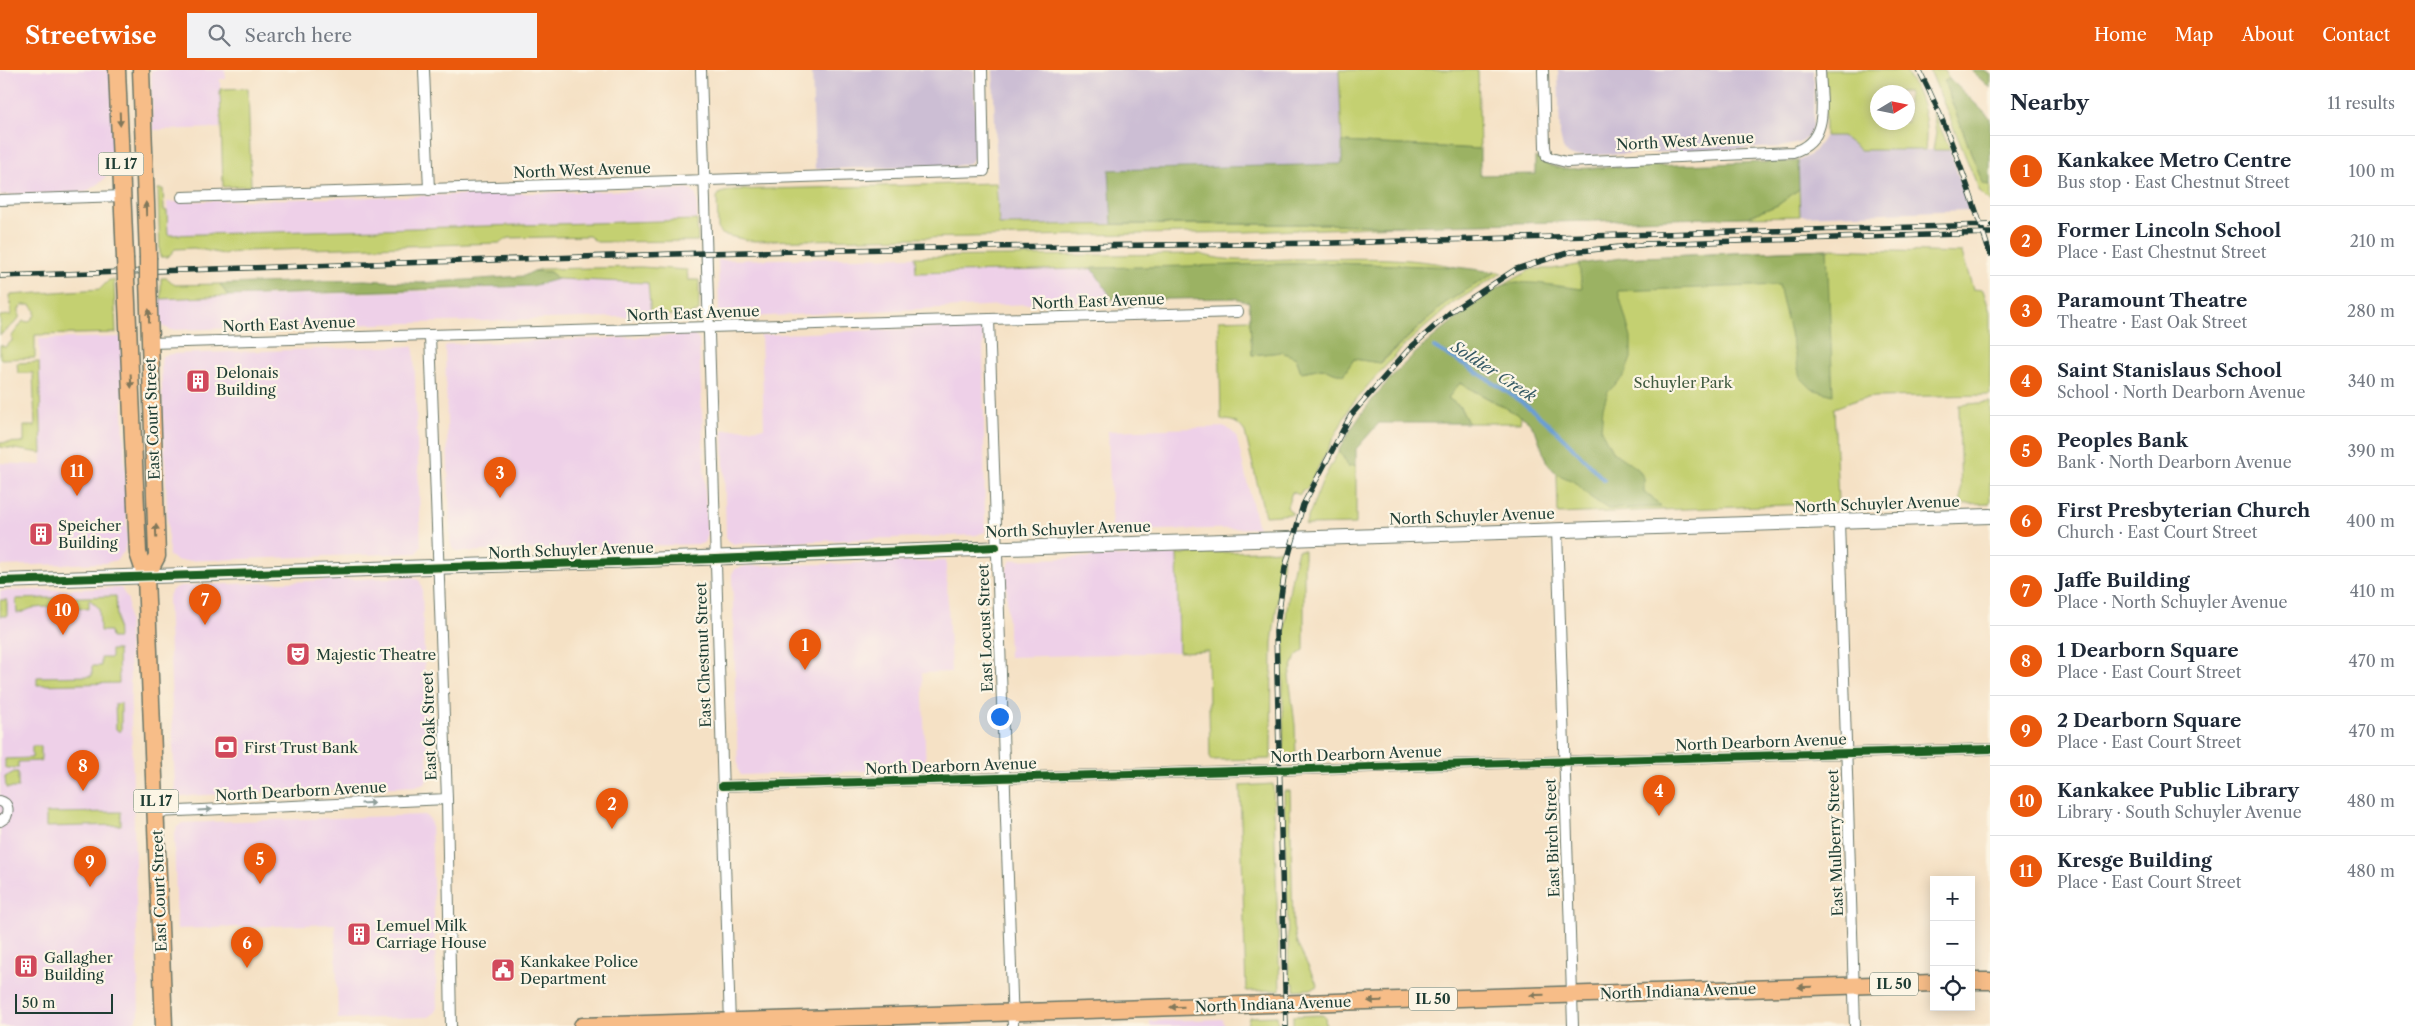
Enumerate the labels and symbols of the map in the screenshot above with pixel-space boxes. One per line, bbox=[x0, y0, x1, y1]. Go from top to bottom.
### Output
north arrow bbox=[1870, 85, 1915, 130]
one-way arrow bbox=[116, 111, 124, 127]
street label: North West Avenue bbox=[1616, 128, 1754, 154]
road number: IL 17 bbox=[98, 152, 144, 176]
street label: North West Avenue bbox=[513, 158, 651, 182]
one-way arrow bbox=[142, 201, 150, 217]
street label: North East Avenue bbox=[1031, 289, 1165, 313]
street label: North East Avenue bbox=[626, 301, 760, 325]
one-way arrow bbox=[145, 308, 153, 324]
street label: North East Avenue bbox=[222, 312, 356, 336]
water label: Soldier Creek bbox=[1447, 336, 1541, 406]
street label: East Court Street bbox=[140, 357, 164, 480]
place label: Delonais Building bbox=[216, 363, 279, 399]
building icon: Delonais Building bbox=[185, 368, 211, 394]
one-way arrow bbox=[127, 373, 135, 389]
park label: Schuyler Park bbox=[1633, 373, 1734, 392]
pin: 11 bbox=[61, 455, 93, 496]
pin: 3 bbox=[484, 457, 516, 498]
street label: North Schuyler Avenue bbox=[1794, 492, 1960, 516]
street label: North Schuyler Avenue bbox=[1389, 504, 1555, 528]
place label: Speicher Building bbox=[58, 516, 122, 552]
street label: North Schuyler Avenue bbox=[985, 517, 1151, 541]
building icon: Speicher Building bbox=[28, 521, 54, 547]
one-way arrow bbox=[152, 523, 160, 539]
street label: North Schuyler Avenue bbox=[488, 538, 654, 562]
street label: East Locust Street bbox=[973, 563, 997, 692]
street label: East Chestnut Street bbox=[691, 581, 715, 728]
pin: 7 bbox=[189, 584, 221, 625]
pin: 10 bbox=[47, 594, 79, 635]
pin: 1 bbox=[789, 629, 821, 670]
theatre icon: Majestic Theatre bbox=[285, 641, 311, 667]
place label: Majestic Theatre bbox=[316, 645, 436, 664]
street label: East Oak Street bbox=[418, 670, 440, 781]
your location bbox=[987, 704, 1013, 730]
street label: North Dearborn Avenue bbox=[1675, 730, 1847, 754]
bank icon: First Trust Bank bbox=[213, 734, 239, 760]
place label: First Trust Bank bbox=[244, 738, 359, 757]
street label: North Dearborn Avenue bbox=[1270, 742, 1442, 766]
pin: 8 bbox=[67, 750, 99, 791]
street label: North Dearborn Avenue bbox=[865, 754, 1037, 778]
street label: East Mulberry Street bbox=[1823, 768, 1847, 917]
pin: 4 bbox=[1643, 775, 1675, 816]
street label: North Dearborn Avenue bbox=[215, 777, 387, 805]
street label: East Birch Street bbox=[1540, 778, 1564, 898]
pin: 2 bbox=[596, 788, 628, 829]
road number: IL 17 bbox=[134, 789, 178, 812]
one-way arrow bbox=[360, 798, 376, 806]
one-way arrow bbox=[198, 806, 214, 814]
street label: East Court Street bbox=[147, 829, 171, 952]
pin: 5 bbox=[244, 843, 276, 884]
pin: 9 bbox=[74, 846, 106, 887]
place label: Lemuel Milk Carriage House bbox=[376, 916, 487, 952]
building icon: Lemuel Milk Carriage House bbox=[346, 921, 372, 947]
pin: 6 bbox=[231, 927, 263, 968]
place label: Gallagher Building bbox=[44, 948, 114, 984]
place label: Kankakee Police Department bbox=[520, 952, 638, 988]
building icon: Gallagher Building bbox=[13, 953, 39, 979]
public building icon: Kankakee Police Department bbox=[490, 957, 516, 983]
road number: IL 50 bbox=[1870, 972, 1918, 996]
street label: North Indiana Avenue bbox=[1599, 979, 1757, 1003]
one-way arrow bbox=[1796, 983, 1812, 991]
road number: IL 50 bbox=[1409, 988, 1457, 1011]
scale bar bbox=[15, 991, 112, 1014]
street label: North Indiana Avenue bbox=[1194, 992, 1352, 1016]
one-way arrow bbox=[1529, 992, 1545, 1000]
one-way arrow bbox=[1367, 997, 1383, 1005]
one-way arrow bbox=[1169, 1003, 1185, 1011]

